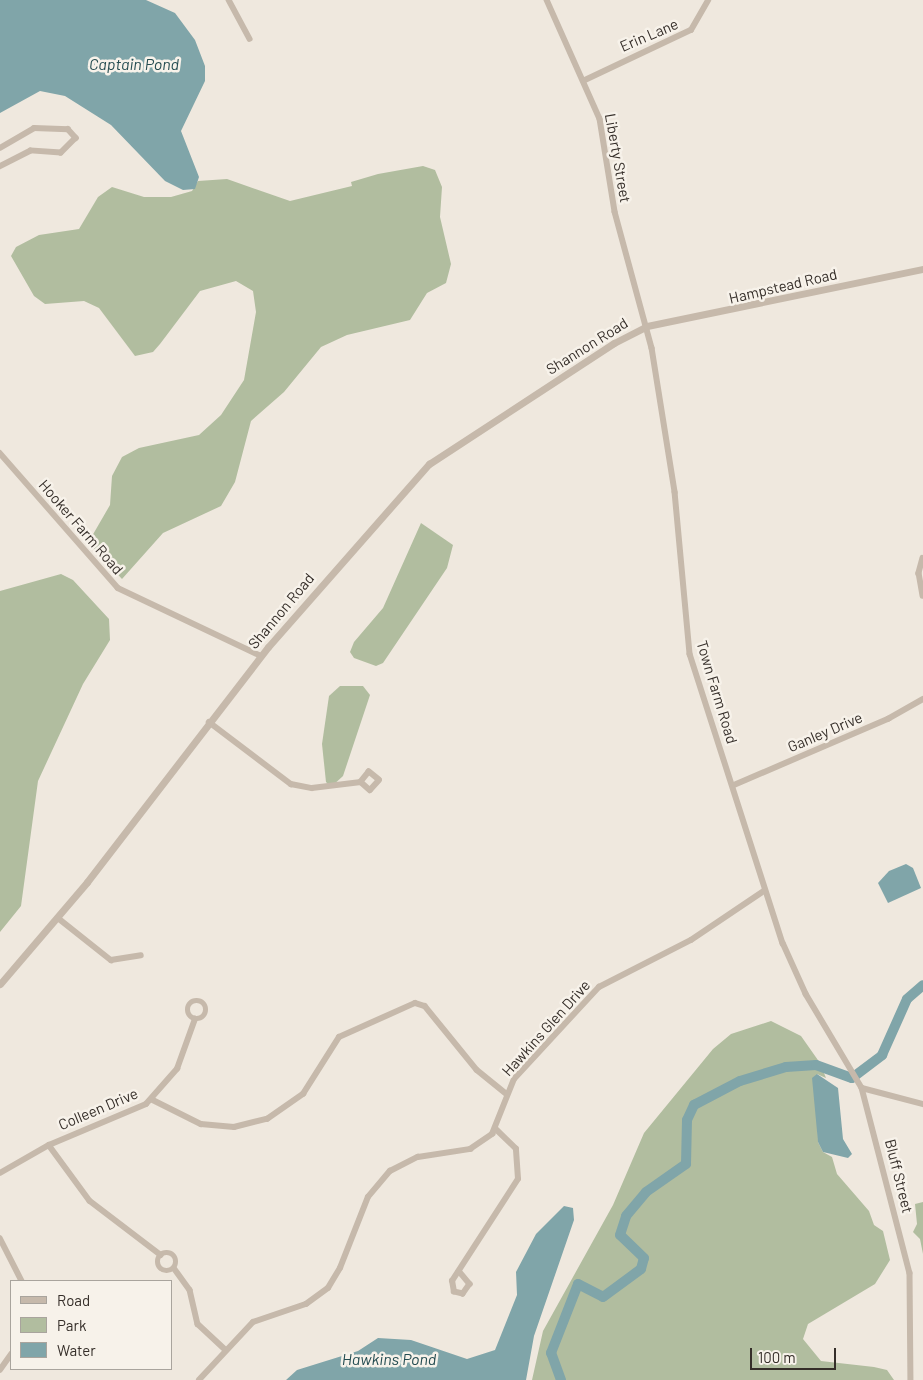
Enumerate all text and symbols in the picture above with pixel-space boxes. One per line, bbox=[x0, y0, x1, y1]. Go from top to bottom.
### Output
street label: Erin Lane bbox=[617, 15, 681, 55]
water label: Captain Pond bbox=[89, 54, 179, 74]
street label: Liberty Street bbox=[601, 112, 635, 204]
street label: Hampstead Road bbox=[727, 265, 839, 307]
street label: Shannon Road bbox=[543, 314, 631, 378]
street label: Hooker Farm Road bbox=[35, 476, 127, 578]
street label: Shannon Road bbox=[244, 570, 318, 652]
street label: Town Farm Road bbox=[693, 638, 741, 746]
street label: Ganley Drive bbox=[785, 708, 865, 756]
street label: Hawkins Glen Drive bbox=[498, 976, 594, 1080]
street label: Colleen Drive bbox=[56, 1084, 140, 1134]
street label: Bluff Street bbox=[881, 1137, 917, 1215]
legend bbox=[10, 1280, 172, 1370]
text: Road bbox=[57, 1291, 90, 1309]
text: Park bbox=[57, 1316, 86, 1334]
scale bar bbox=[753, 1338, 839, 1370]
text: Water bbox=[57, 1341, 96, 1359]
text: 100 m bbox=[758, 1348, 796, 1366]
water label: Hawkins Pond bbox=[342, 1349, 436, 1369]

